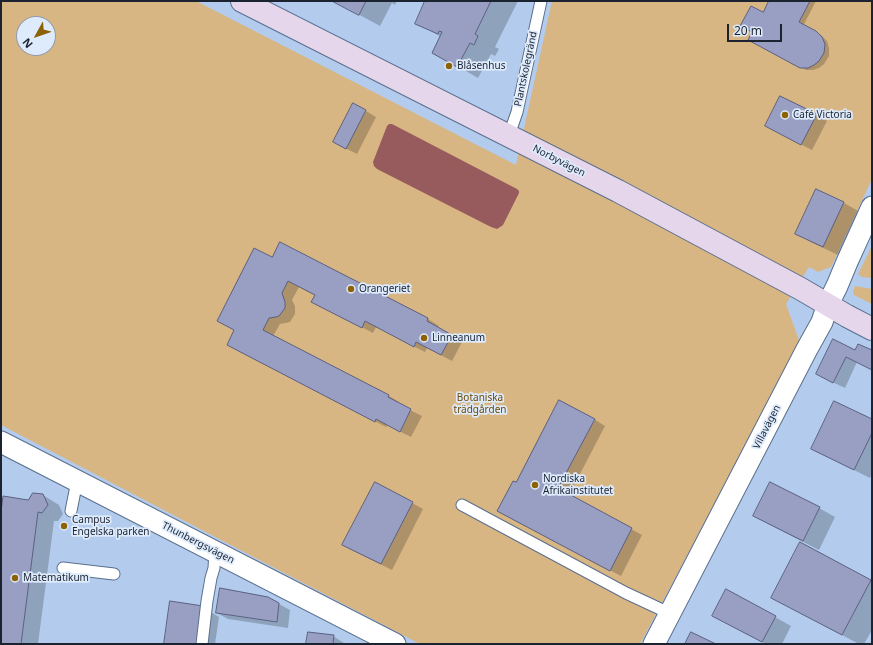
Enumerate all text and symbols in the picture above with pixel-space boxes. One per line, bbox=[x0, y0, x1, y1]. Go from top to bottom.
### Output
north arrow bbox=[16, 16, 56, 56]
scale bar bbox=[729, 16, 784, 42]
text: 20 m bbox=[734, 22, 762, 39]
street label: Plantskolegränd bbox=[512, 30, 540, 108]
text: N bbox=[19, 35, 36, 52]
place label: Blåsenhus bbox=[457, 60, 505, 72]
marker: Blåsenhus bbox=[444, 61, 454, 71]
place label: Café Victoria bbox=[793, 109, 852, 121]
marker: Café Victoria bbox=[780, 110, 790, 120]
street label: Norbyvägen bbox=[531, 143, 587, 179]
place label: Orangeriet bbox=[359, 283, 410, 295]
marker: Orangeriet bbox=[346, 284, 356, 294]
place label: Linneanum bbox=[432, 332, 485, 344]
marker: Linneanum bbox=[419, 333, 429, 343]
park label: Botaniska trädgården bbox=[454, 392, 506, 416]
street label: Villavägen bbox=[751, 403, 783, 451]
place label: Nordiska Afrikainstitutet bbox=[543, 473, 613, 496]
marker: Nordiska Afrikainstitutet bbox=[530, 480, 540, 490]
place label: Campus Engelska parken bbox=[72, 514, 149, 538]
street label: Thunbergsvägen bbox=[160, 520, 236, 566]
marker: Campus Engelska parken bbox=[59, 521, 69, 531]
place label: Matematikum bbox=[23, 572, 89, 584]
marker: Matematikum bbox=[10, 573, 20, 583]

